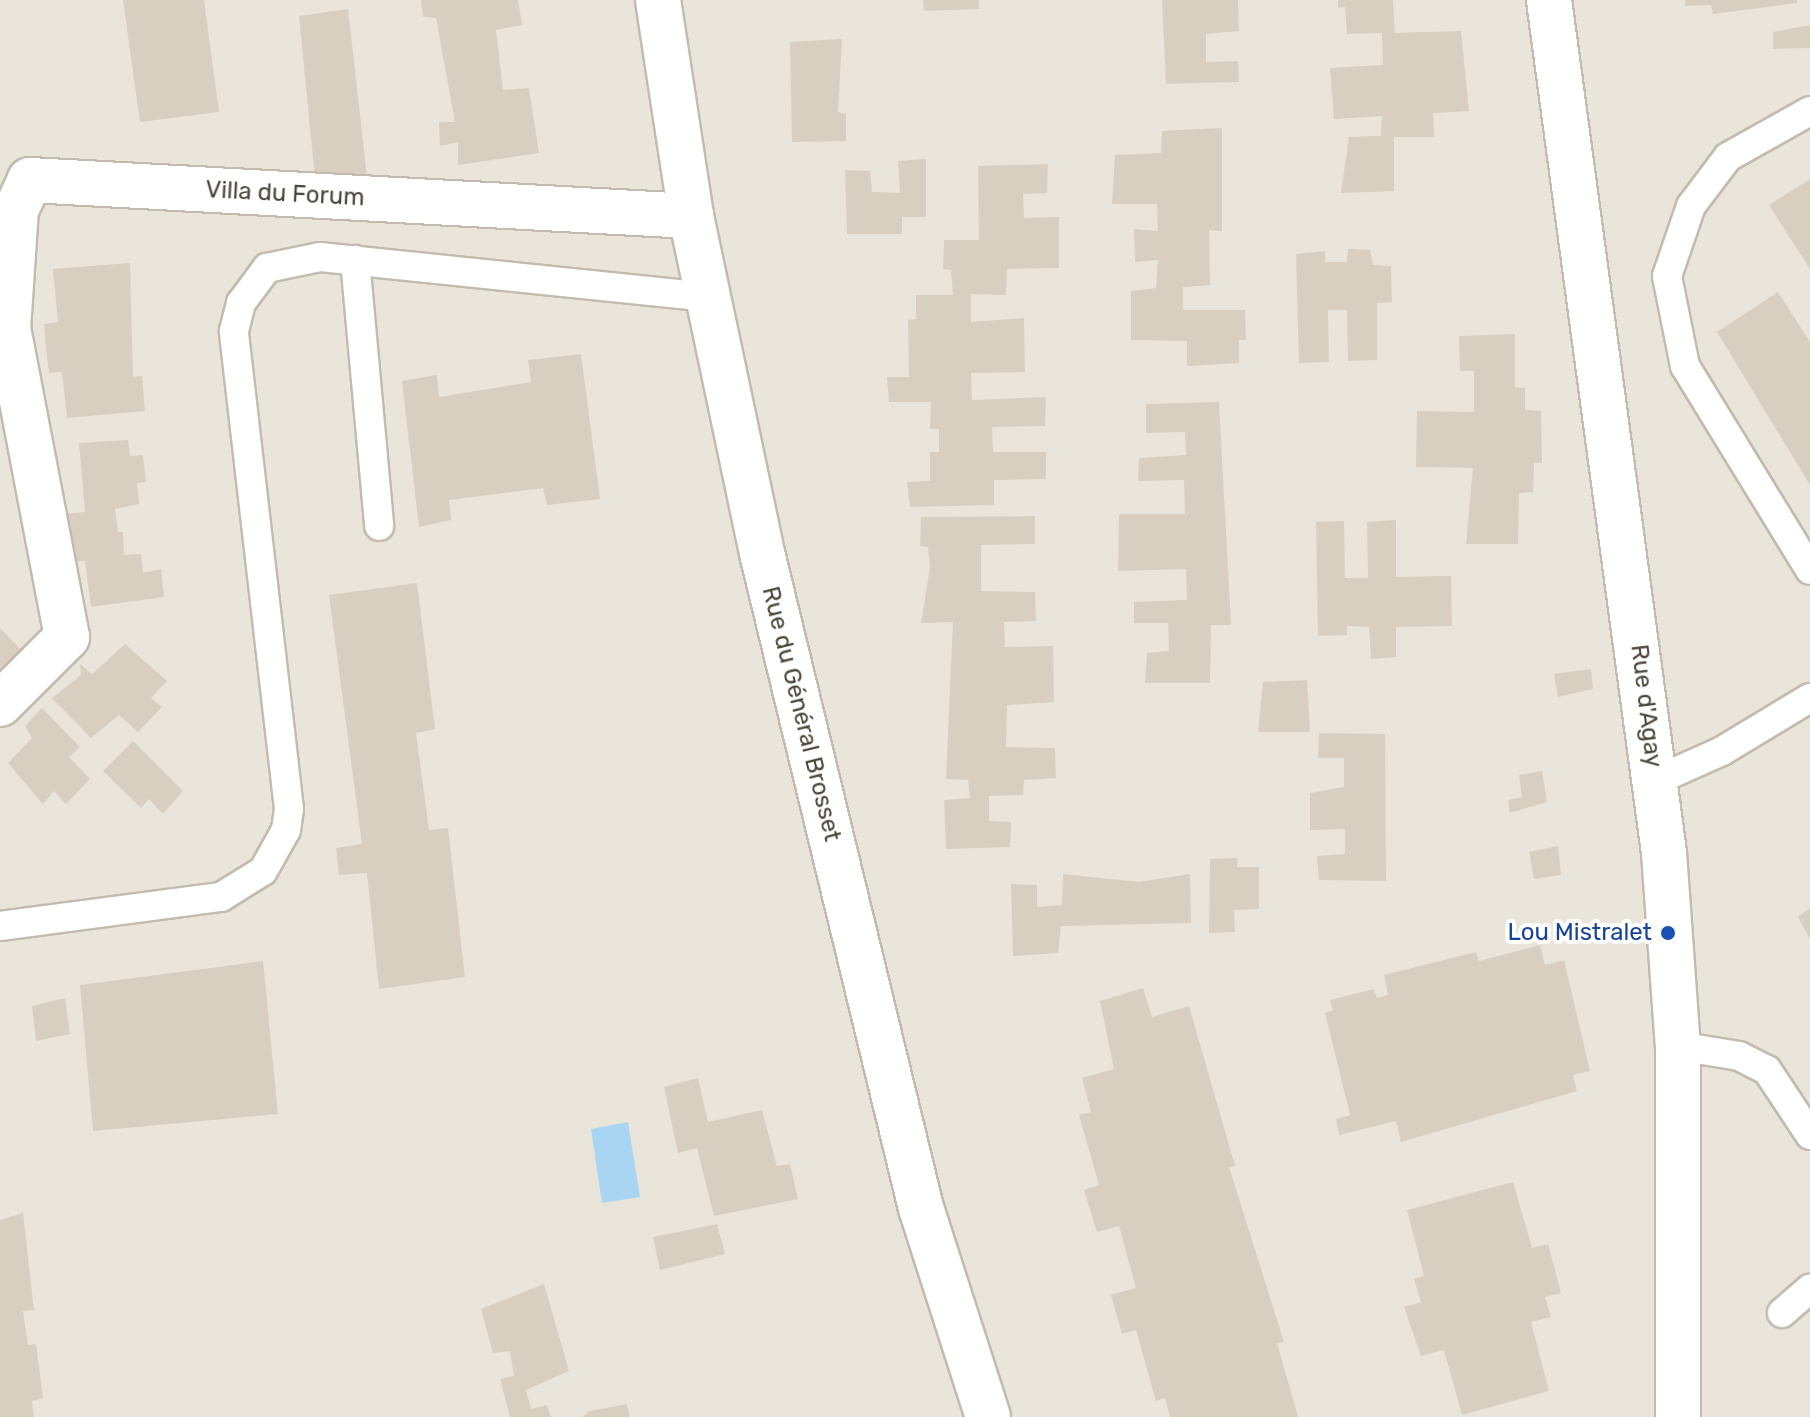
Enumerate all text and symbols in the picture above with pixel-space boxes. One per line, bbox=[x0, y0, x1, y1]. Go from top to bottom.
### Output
street label: Villa du Forum bbox=[205, 175, 365, 213]
street label: Rue du Général Brosset bbox=[755, 584, 847, 844]
street label: Rue d'Agay bbox=[1624, 643, 1668, 769]
place label: Lou Mistralet bbox=[1507, 919, 1652, 947]
marker: Lou Mistralet bbox=[1659, 924, 1677, 942]

